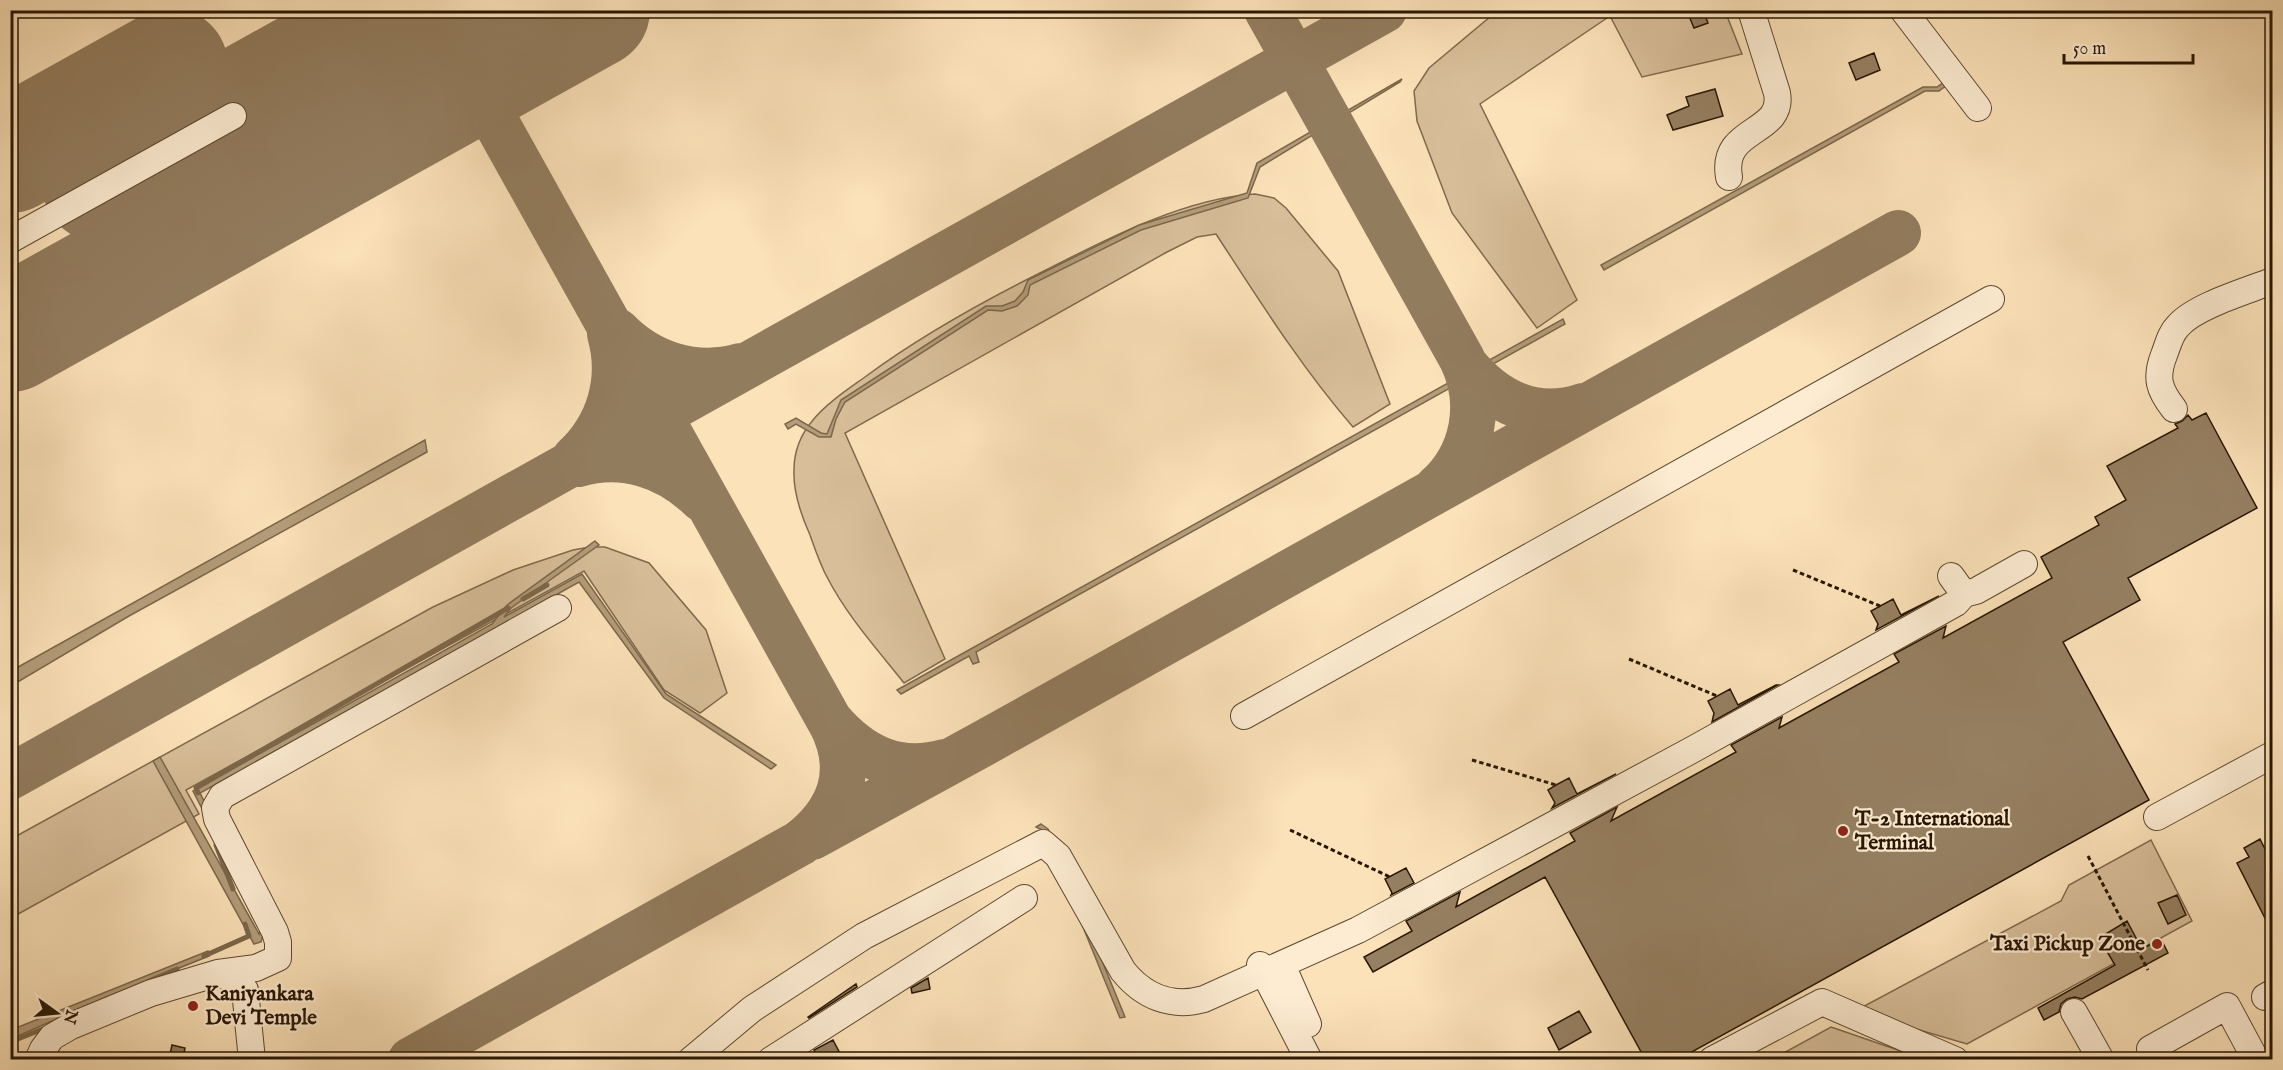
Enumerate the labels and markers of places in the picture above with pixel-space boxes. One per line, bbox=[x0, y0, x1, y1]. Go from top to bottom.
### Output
place label: T-2 International Terminal bbox=[1854, 806, 2011, 857]
marker: T-2 International Terminal bbox=[1836, 824, 1850, 838]
place label: Taxi Pickup Zone bbox=[1989, 931, 2145, 958]
marker: Taxi Pickup Zone bbox=[2150, 937, 2164, 951]
place label: Kaniyankara Devi Temple bbox=[205, 981, 317, 1032]
marker: Kaniyankara Devi Temple bbox=[186, 999, 200, 1013]

